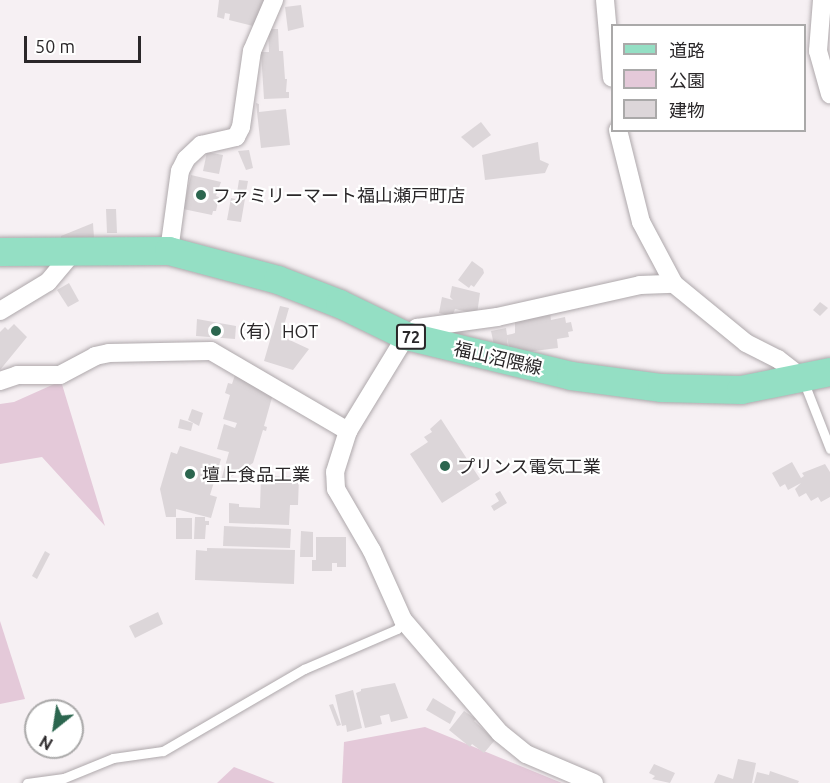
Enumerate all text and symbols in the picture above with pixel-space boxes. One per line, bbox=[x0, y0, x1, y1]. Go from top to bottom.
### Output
scale bar bbox=[27, 24, 144, 62]
legend bbox=[611, 24, 806, 132]
text: 50 m bbox=[35, 36, 75, 56]
text: 道路 bbox=[669, 40, 705, 60]
text: 公園 bbox=[669, 70, 705, 90]
text: 建物 bbox=[669, 100, 705, 120]
place label: ファミリーマート福山瀬戸町店 bbox=[213, 184, 465, 206]
marker: ファミリーマート福山瀬戸町店 bbox=[194, 188, 208, 202]
place label: （有）HOT bbox=[228, 320, 318, 342]
marker: （有）HOT bbox=[209, 324, 223, 338]
road number: 72 bbox=[394, 324, 428, 350]
street label: 福山沼隈線 bbox=[452, 337, 544, 379]
place label: プリンス電気工業 bbox=[457, 455, 601, 477]
marker: プリンス電気工業 bbox=[438, 459, 452, 473]
place label: 壇上食品工業 bbox=[202, 463, 310, 485]
marker: 壇上食品工業 bbox=[183, 467, 197, 481]
north arrow bbox=[24, 699, 84, 759]
text: N bbox=[36, 732, 56, 754]

